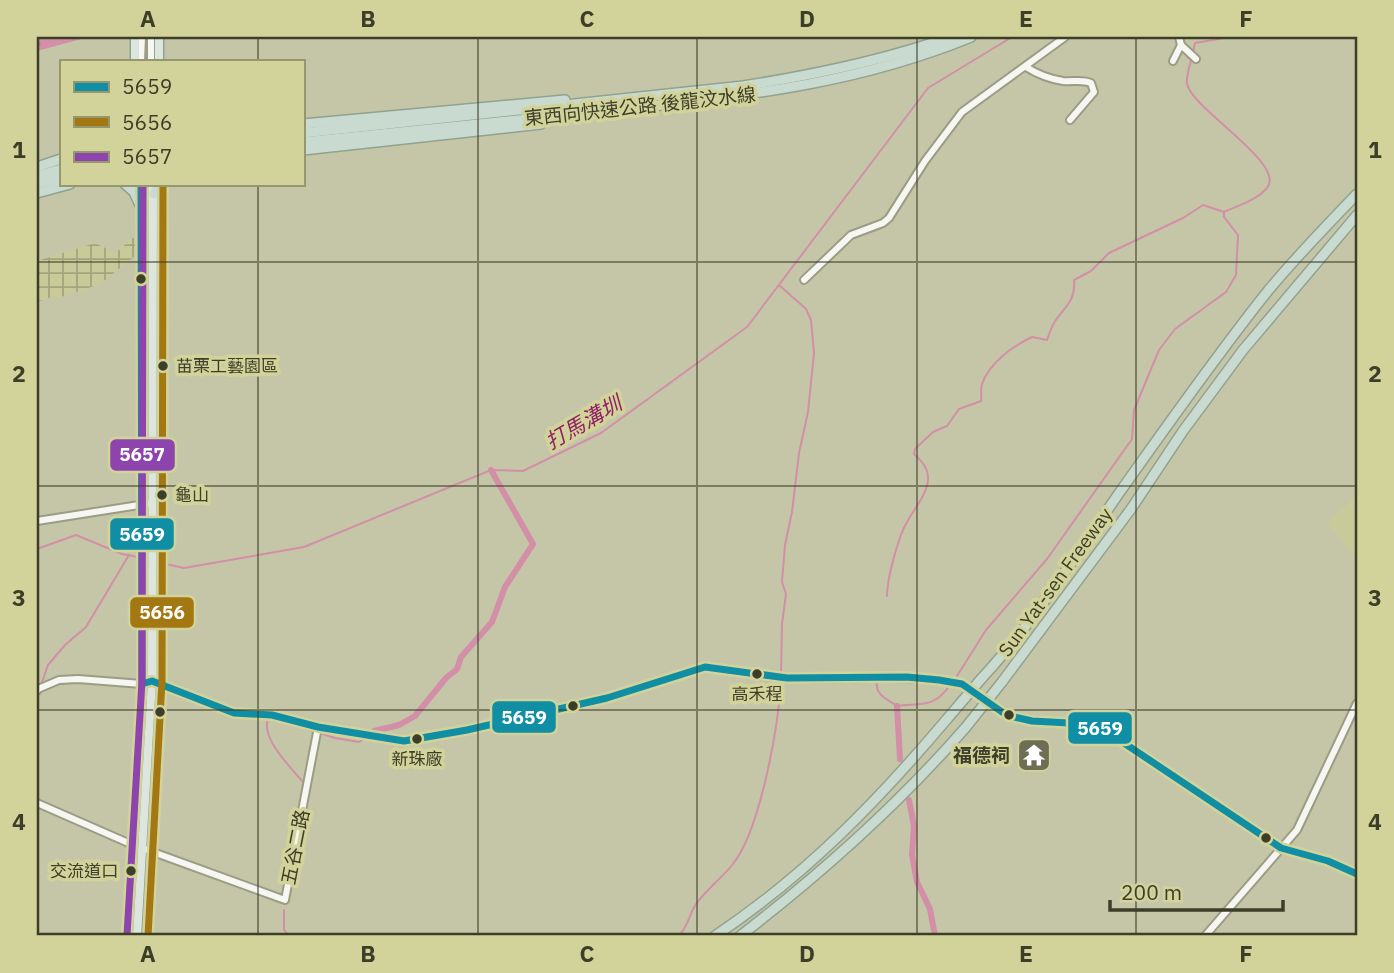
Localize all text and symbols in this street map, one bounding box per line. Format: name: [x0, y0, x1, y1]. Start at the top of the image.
text: A: [140, 3, 156, 33]
text: B: [360, 3, 376, 33]
text: C: [580, 3, 595, 33]
text: D: [799, 3, 815, 33]
text: E: [1019, 3, 1033, 33]
text: F: [1239, 3, 1253, 33]
legend: [60, 60, 304, 186]
text: 5659: [122, 72, 172, 100]
street label: 東西向快速公路 後龍汶水線: [523, 82, 757, 130]
text: 5656: [122, 108, 172, 136]
text: 1: [12, 134, 26, 164]
text: 1: [1368, 134, 1382, 164]
text: 5657: [122, 142, 172, 170]
unlabelled marker: [134, 272, 148, 286]
place label: 苗栗工藝園區: [176, 355, 278, 377]
text: 2: [12, 358, 26, 388]
text: 2: [1368, 358, 1382, 388]
marker: 苗栗工藝園區: [156, 359, 170, 373]
water label: 打馬溝圳: [540, 387, 629, 455]
line badge: 5657: [109, 438, 176, 472]
text: 5657: [119, 442, 165, 466]
place label: 龜山: [175, 484, 209, 506]
marker: 龜山: [155, 488, 169, 502]
street label: Sun Yat-sen Freeway: [993, 502, 1117, 661]
line badge: 5659: [109, 517, 175, 551]
text: 5659: [119, 522, 165, 546]
text: 3: [12, 582, 26, 612]
text: 3: [1368, 582, 1382, 612]
line badge: 5656: [129, 596, 195, 629]
text: 5656: [139, 600, 185, 624]
marker: 高禾程: [750, 667, 764, 681]
place label: 高禾程: [732, 683, 783, 705]
unlabelled marker: [566, 699, 580, 713]
line badge: 5659: [491, 700, 557, 734]
unlabelled marker: [153, 705, 167, 719]
text: 5659: [501, 705, 547, 729]
unlabelled marker: [1002, 708, 1016, 722]
line badge: 5659: [1067, 711, 1133, 745]
text: 5659: [1077, 716, 1123, 740]
marker: 新珠廠: [410, 732, 424, 746]
temple icon: 福德祠: [1015, 736, 1053, 774]
place label: 福德祠: [953, 743, 1010, 767]
place label: 新珠廠: [392, 748, 443, 770]
text: 4: [12, 806, 26, 836]
text: 4: [1368, 806, 1382, 836]
street label: 五谷二路: [276, 807, 314, 887]
unlabelled marker: [1259, 831, 1273, 845]
place label: 交流道口: [50, 860, 118, 882]
marker: 交流道口: [124, 864, 138, 878]
scale bar: [1110, 868, 1284, 912]
text: 200 m: [1121, 878, 1182, 906]
text: A: [140, 938, 156, 968]
text: B: [360, 938, 376, 968]
text: C: [580, 938, 595, 968]
text: D: [799, 938, 815, 968]
text: E: [1019, 938, 1033, 968]
text: F: [1239, 938, 1253, 968]

